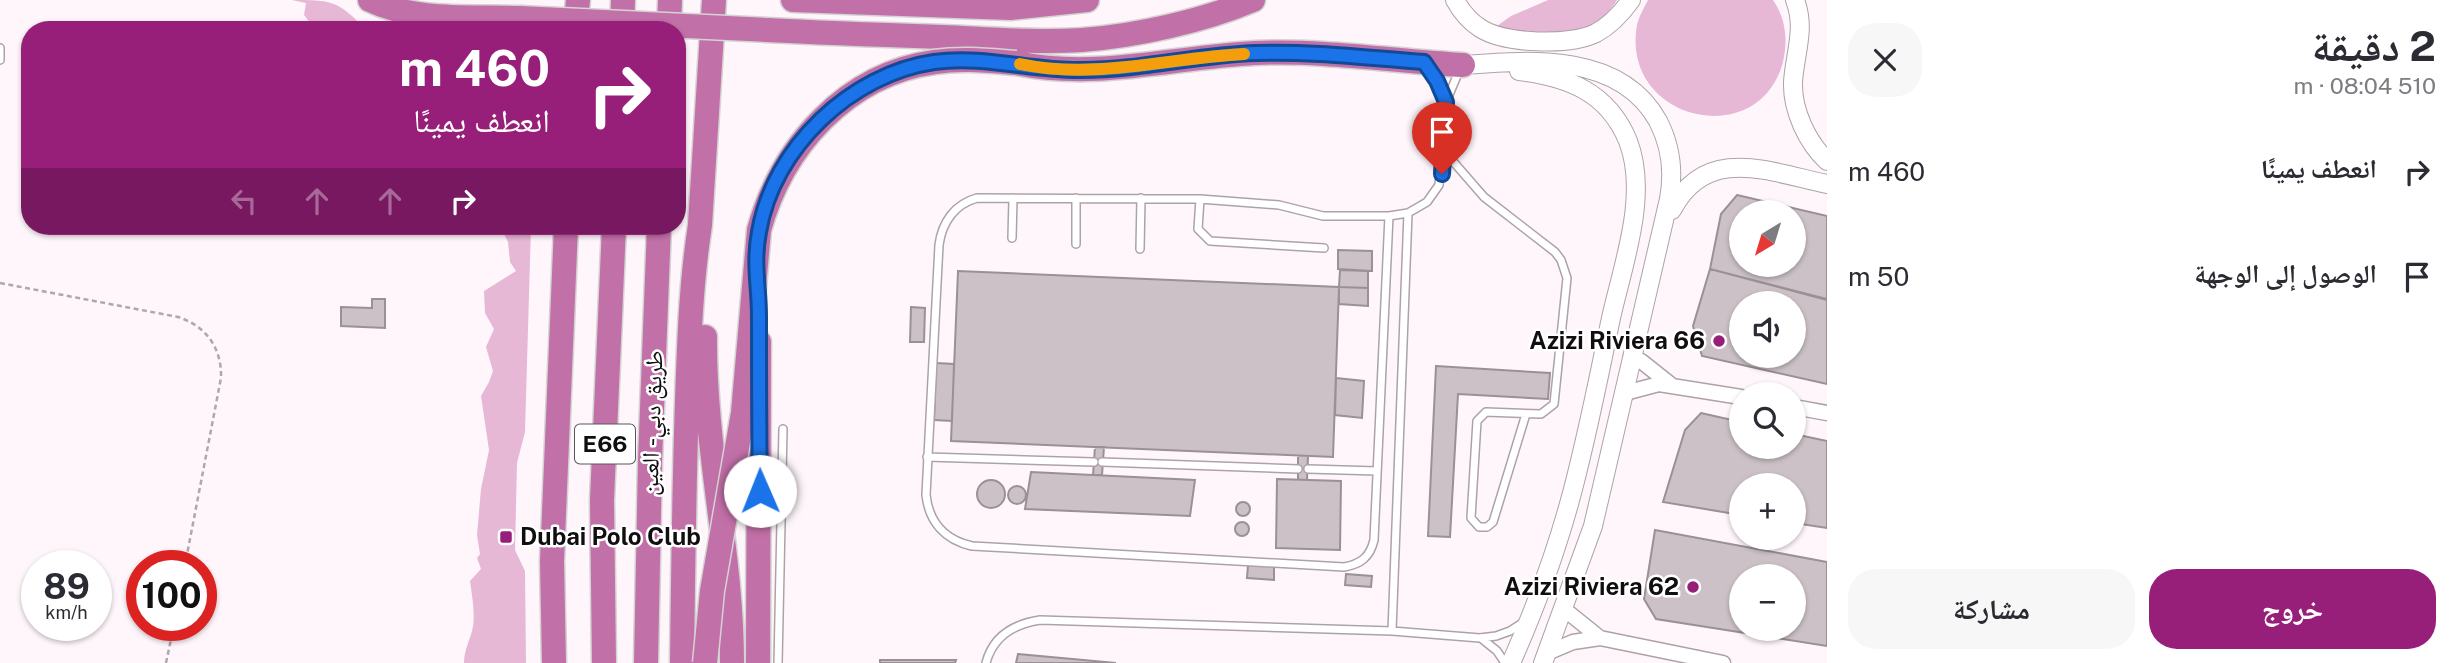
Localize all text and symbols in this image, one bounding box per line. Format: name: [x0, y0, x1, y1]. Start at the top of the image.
text: 2 دقيقة: [2312, 21, 2436, 70]
button: close: [1848, 23, 1922, 97]
text: 460 m: [399, 39, 550, 97]
icon: right: [574, 49, 665, 140]
text: 510 m · 08:04: [2294, 72, 2436, 99]
text: انعطف يمينًا: [413, 102, 550, 139]
pin: [1412, 102, 1472, 174]
icon: arrive: [1423, 113, 1461, 151]
text: انعطف يمينًا: [2261, 153, 2377, 184]
icon: right: [2398, 153, 2436, 191]
text: 460 m: [1848, 156, 1925, 187]
icon: left: [225, 182, 263, 220]
icon: ahead: [298, 182, 336, 220]
icon: ahead: [371, 182, 409, 220]
icon: right: [444, 182, 482, 220]
north arrow: [1729, 200, 1806, 276]
map controls: [1729, 200, 1806, 641]
text: الوصول إلى الوجهة: [2194, 258, 2377, 289]
icon: arrive: [2398, 258, 2436, 296]
text: 50 m: [1848, 261, 1909, 292]
button: sound: [1729, 291, 1806, 368]
place label: Azizi Riviera 66: [1529, 326, 1705, 354]
marker: Azizi Riviera 66: [1711, 333, 1727, 349]
street label: طريق دبي - العين: [634, 350, 674, 496]
button: search: [1729, 382, 1806, 459]
road number: E66: [575, 424, 635, 464]
position arrow: [723, 454, 797, 528]
button: +: [1729, 473, 1806, 550]
place label: Dubai Polo Club: [520, 522, 701, 550]
marker: Dubai Polo Club: [498, 529, 514, 545]
speed limit sign: 100: [126, 550, 217, 641]
button: −: [1729, 564, 1806, 641]
text: 89: [43, 566, 90, 607]
button: مشاركة: [1848, 569, 2135, 649]
button: خروج: [2149, 569, 2436, 649]
place label: Azizi Riviera 62: [1504, 572, 1679, 600]
marker: Azizi Riviera 62: [1685, 579, 1701, 595]
text: km/h: [45, 602, 88, 623]

